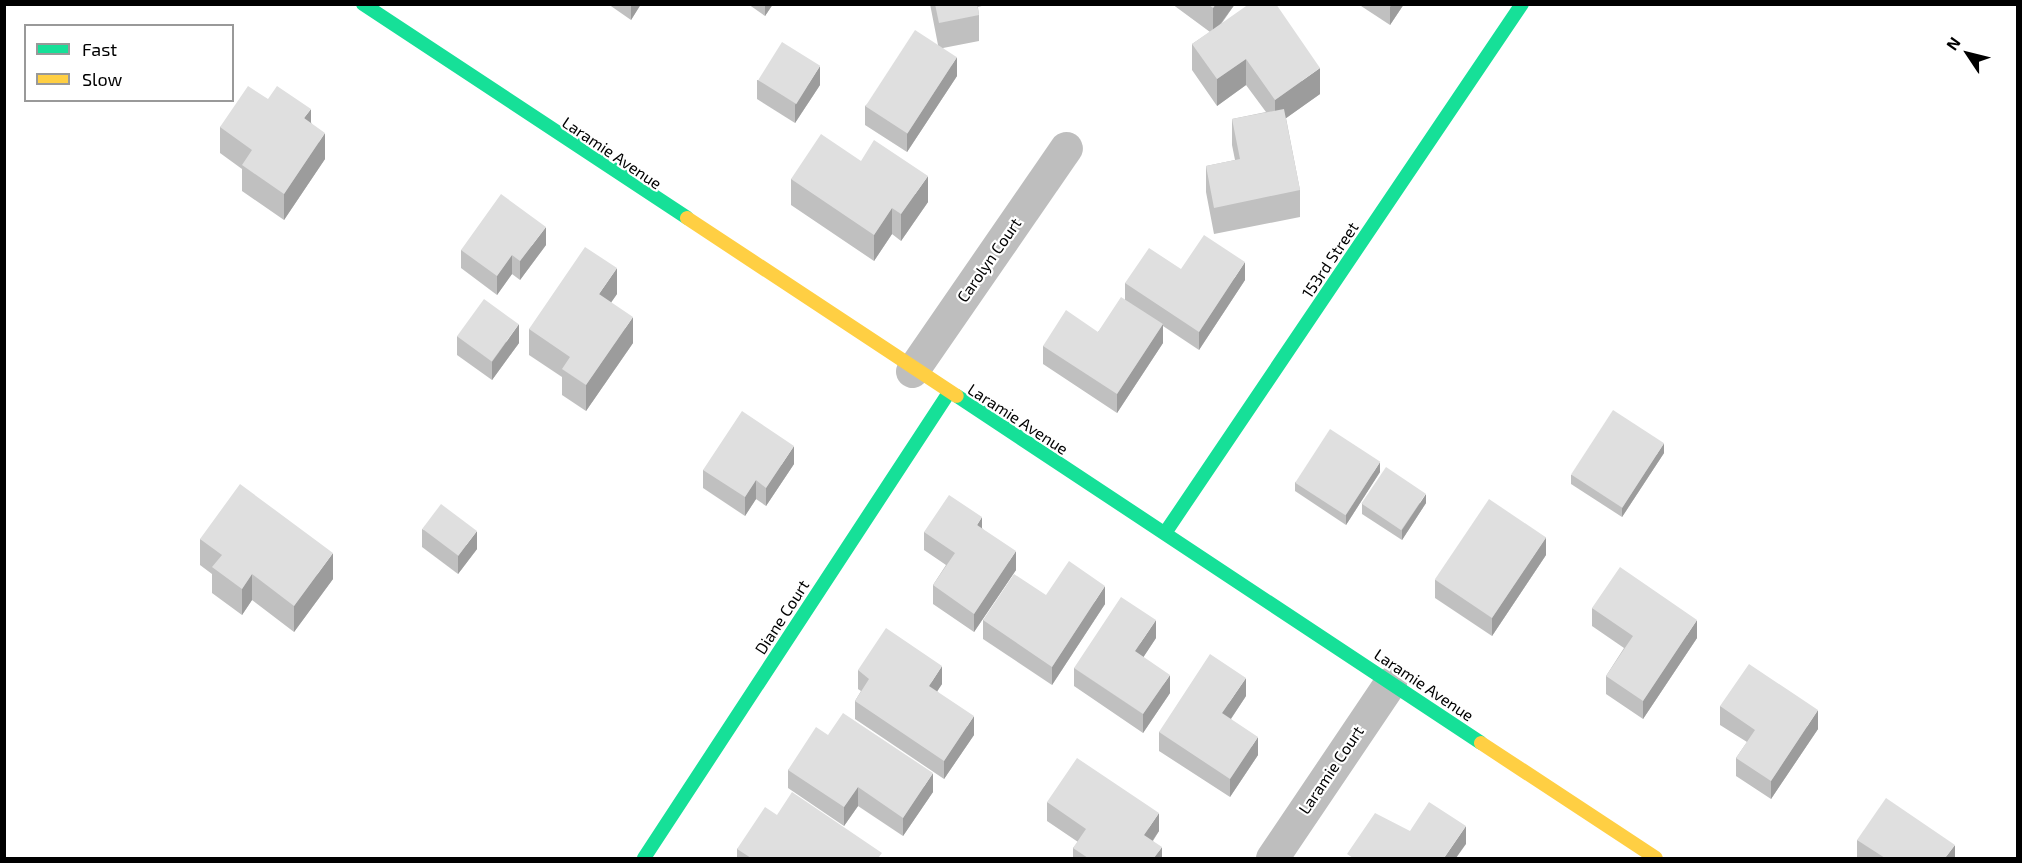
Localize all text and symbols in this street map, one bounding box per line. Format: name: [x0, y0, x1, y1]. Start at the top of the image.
legend: [24, 24, 234, 102]
north arrow: [1938, 24, 1998, 84]
text: N: [1942, 33, 1964, 54]
text: Fast: [82, 38, 117, 60]
text: Slow: [82, 68, 122, 90]
street label: Laramie Avenue: [559, 113, 665, 193]
street label: Carolyn Court: [953, 214, 1025, 306]
street label: 153rd Street: [1298, 218, 1362, 302]
street label: Laramie Avenue: [964, 379, 1072, 459]
street label: Diane Court: [751, 576, 813, 658]
street label: Laramie Avenue: [1371, 645, 1477, 725]
street label: Laramie Court: [1294, 722, 1368, 818]

